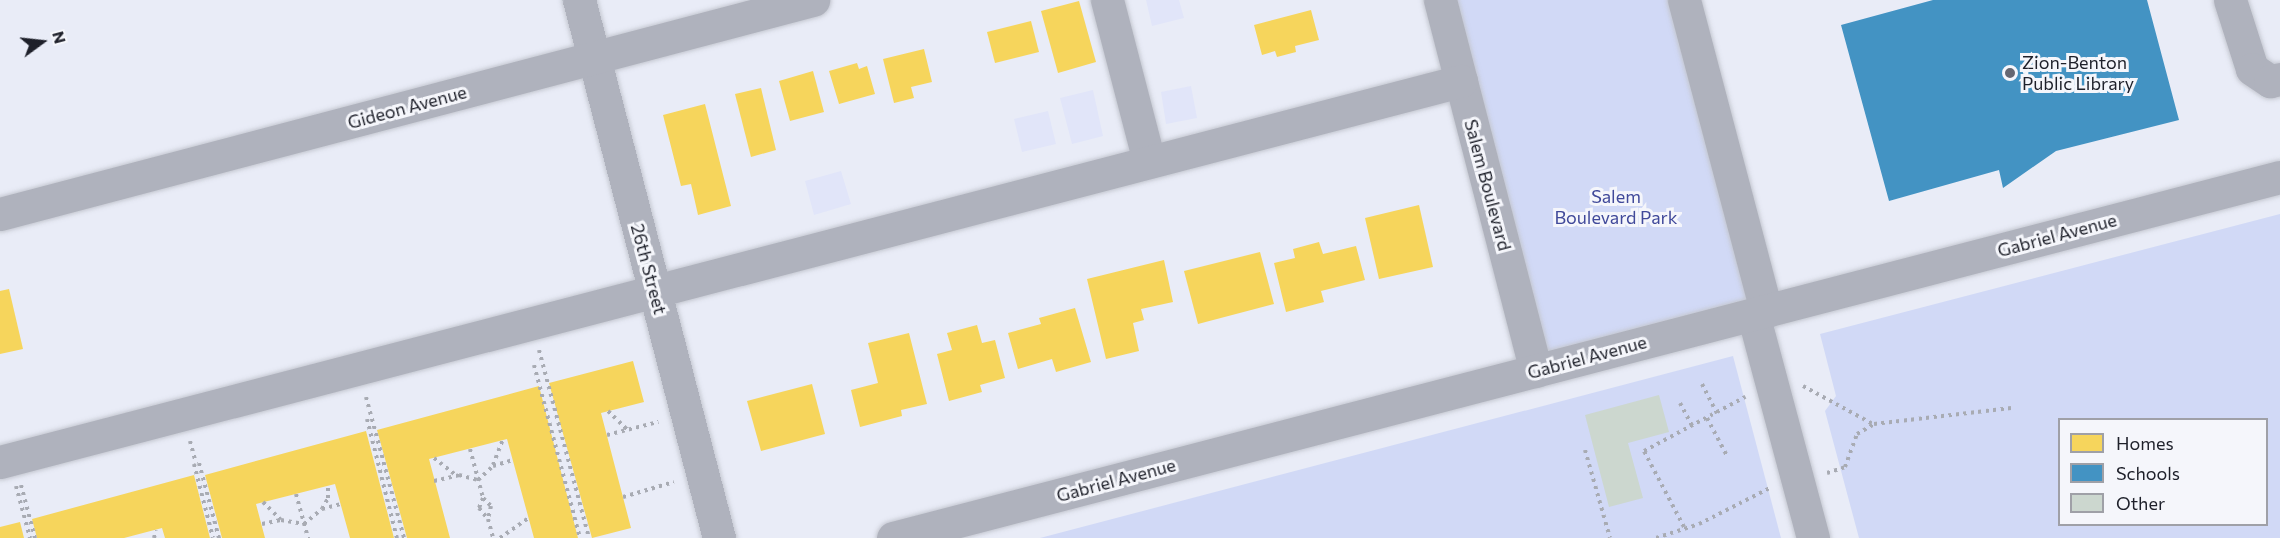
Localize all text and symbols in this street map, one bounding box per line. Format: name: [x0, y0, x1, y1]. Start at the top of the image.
north arrow: [12, 12, 72, 72]
text: N: [49, 29, 71, 45]
place label: Zion-Benton Public Library: [2022, 52, 2134, 94]
marker: Zion-Benton Public Library: [2003, 66, 2017, 80]
street label: Gideon Avenue: [345, 81, 469, 133]
street label: Salem Boulevard: [1460, 117, 1516, 253]
park label: Salem Boulevard Park: [1554, 186, 1678, 228]
street label: Gabriel Avenue: [1995, 209, 2119, 261]
street label: 26th Street: [627, 221, 671, 317]
street label: Gabriel Avenue: [1525, 331, 1649, 383]
legend: [2058, 418, 2268, 526]
text: Homes: [2116, 432, 2174, 454]
street label: Gabriel Avenue: [1054, 454, 1178, 506]
text: Schools: [2116, 462, 2180, 484]
text: Other: [2116, 492, 2165, 514]

